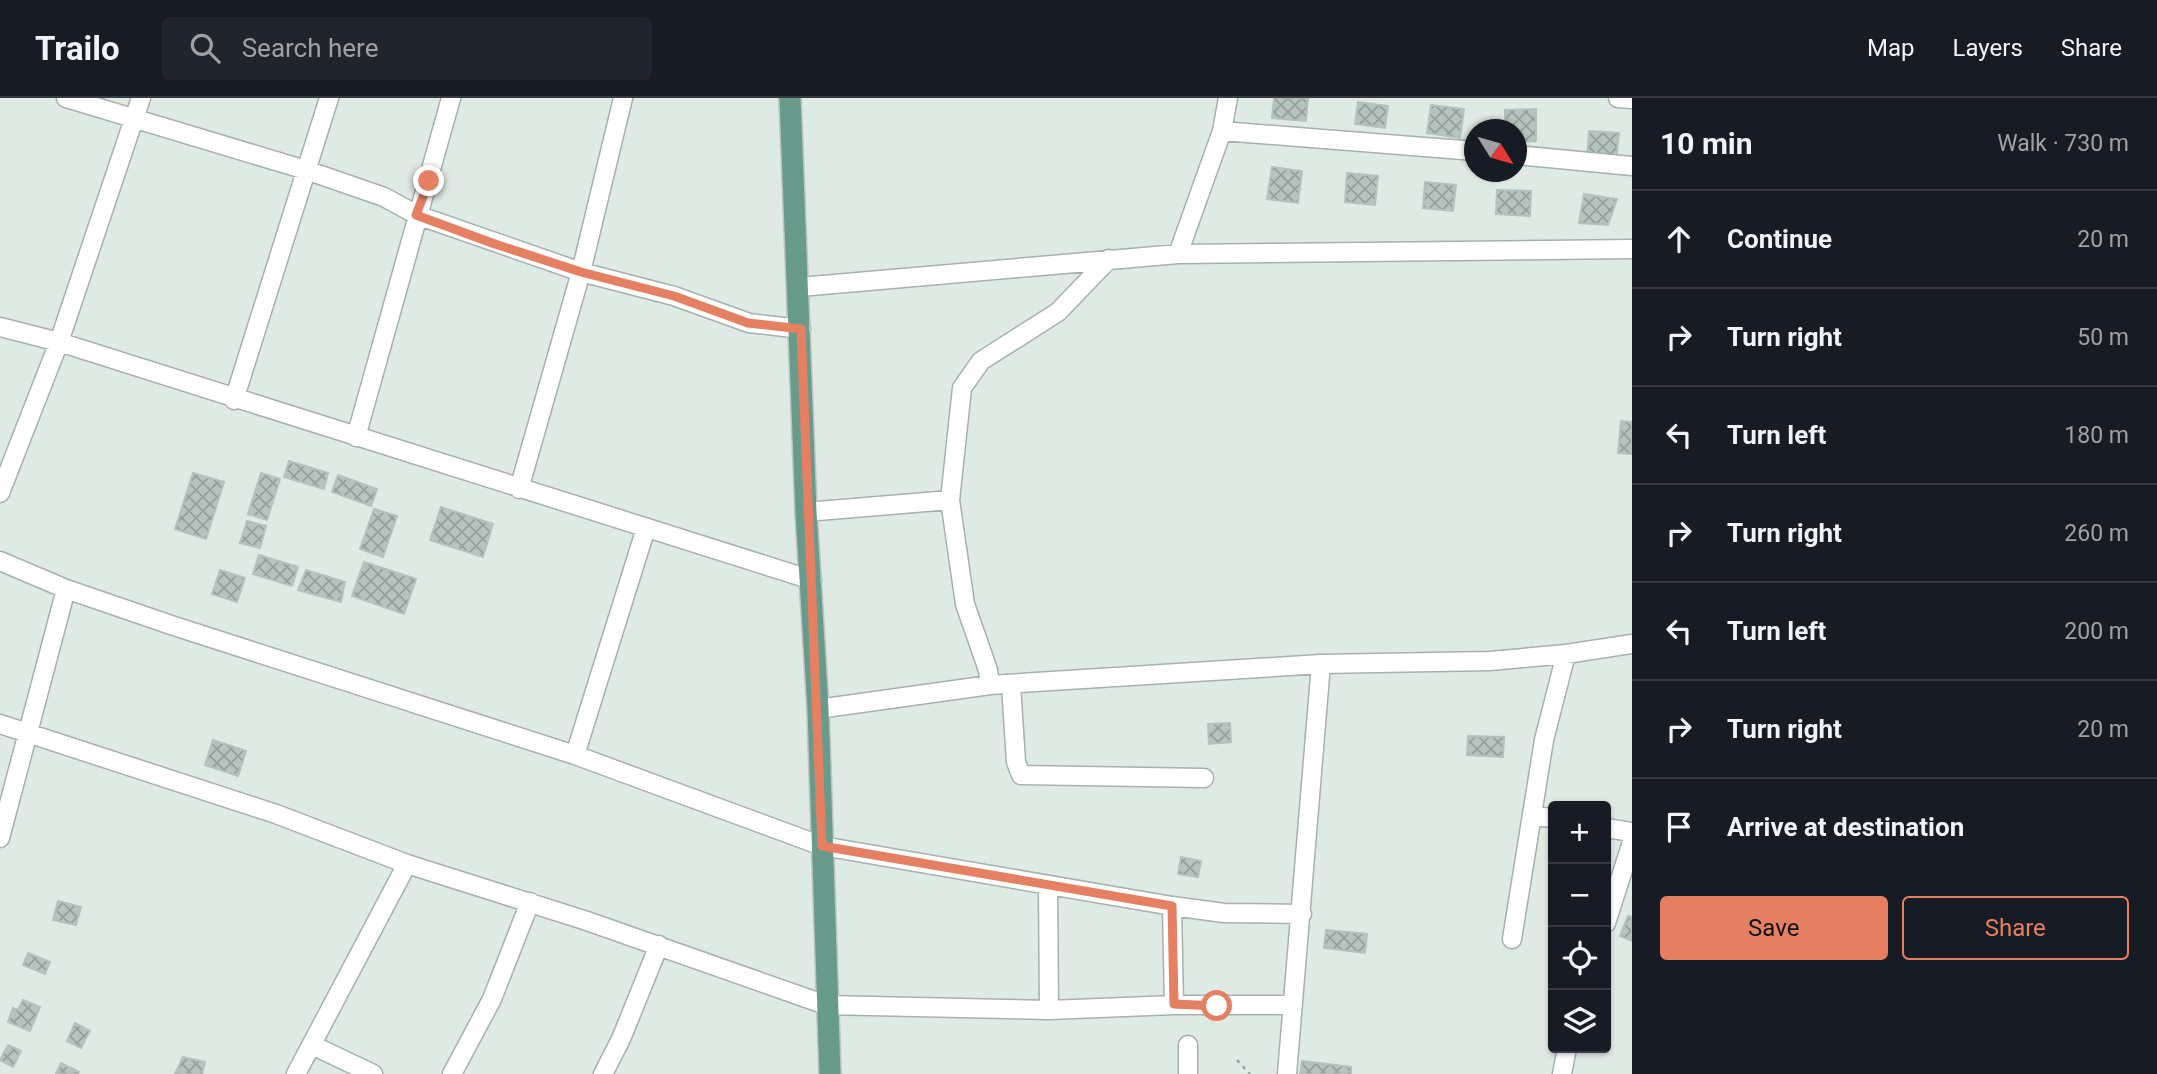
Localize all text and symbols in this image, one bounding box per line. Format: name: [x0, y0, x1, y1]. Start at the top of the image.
search box: [162, 17, 652, 80]
text: Trailo: [35, 29, 120, 68]
icon: search: [186, 29, 224, 67]
text: Search here: [242, 33, 378, 63]
text: Map: [1867, 34, 1915, 62]
text: Layers: [1953, 34, 2023, 62]
text: Share: [2061, 34, 2122, 62]
north arrow: [1464, 119, 1527, 182]
text: 10 min: [1660, 126, 1753, 161]
text: Walk · 730 m: [1997, 130, 2129, 157]
route end: [413, 165, 444, 196]
icon: ahead: [1660, 220, 1698, 258]
text: Continue: [1727, 224, 1832, 254]
text: 20 m: [2077, 226, 2129, 253]
icon: right: [1660, 318, 1698, 356]
text: Turn right: [1727, 322, 1842, 352]
text: 50 m: [2077, 324, 2129, 351]
icon: left: [1660, 416, 1698, 454]
text: Turn left: [1727, 420, 1826, 450]
text: 180 m: [2064, 422, 2129, 449]
icon: right: [1660, 514, 1698, 552]
text: Turn right: [1727, 518, 1842, 548]
text: 260 m: [2064, 520, 2129, 547]
icon: left: [1660, 612, 1698, 650]
text: Turn left: [1727, 616, 1826, 646]
text: 200 m: [2064, 618, 2129, 645]
icon: right: [1660, 710, 1698, 748]
text: Turn right: [1727, 714, 1842, 744]
text: 20 m: [2077, 716, 2129, 743]
map controls: [1548, 801, 1611, 1053]
button: +: [1548, 801, 1611, 864]
icon: arrive: [1660, 808, 1698, 846]
text: Arrive at destination: [1727, 812, 1964, 842]
button: −: [1548, 864, 1611, 927]
button: Save: [1660, 896, 1888, 960]
button: Share: [1902, 896, 2129, 960]
button: locate: [1548, 927, 1611, 990]
route start: [1201, 990, 1232, 1021]
button: layers: [1548, 990, 1611, 1053]

